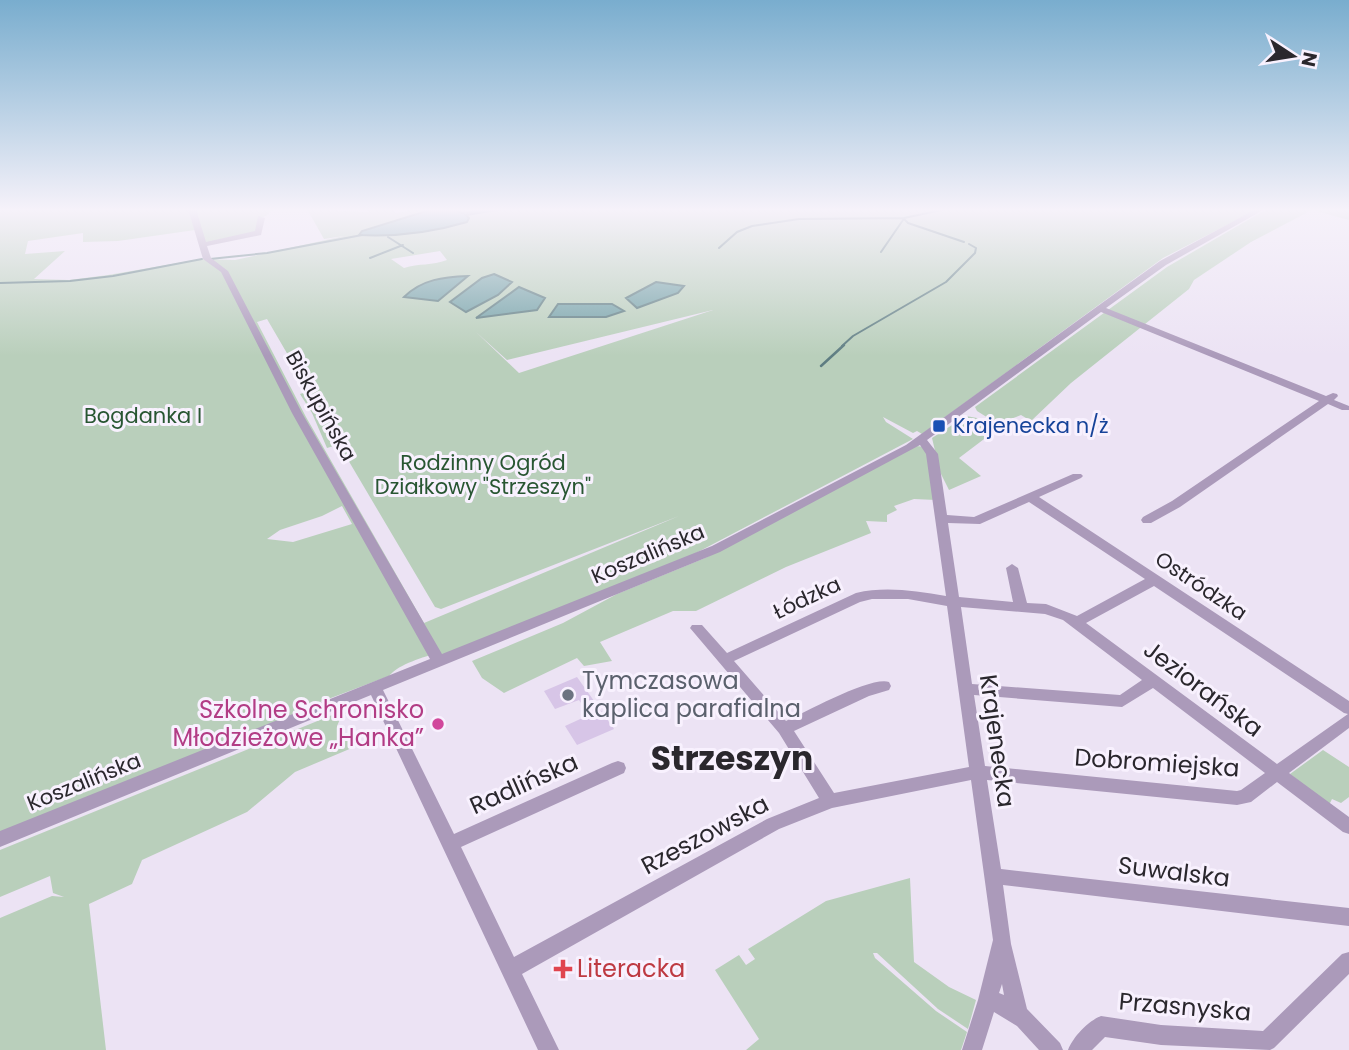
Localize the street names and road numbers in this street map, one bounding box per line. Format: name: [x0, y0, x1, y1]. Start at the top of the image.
street label: Biskupińska: [279, 345, 364, 466]
street label: Koszalińska: [587, 517, 709, 590]
street label: Ostródzka: [1150, 544, 1253, 627]
street label: Łódzka: [768, 569, 845, 626]
street label: Jeziorańska: [1137, 633, 1270, 744]
street label: Krajenecka: [972, 672, 1023, 809]
street label: Dobromiejska: [1073, 740, 1241, 785]
street label: Radlińska: [464, 745, 583, 822]
street label: Koszalińska: [23, 746, 145, 818]
street label: Rzeszowska: [635, 787, 774, 882]
street label: Suwalska: [1116, 848, 1232, 895]
street label: Przasnyska: [1118, 984, 1252, 1029]

